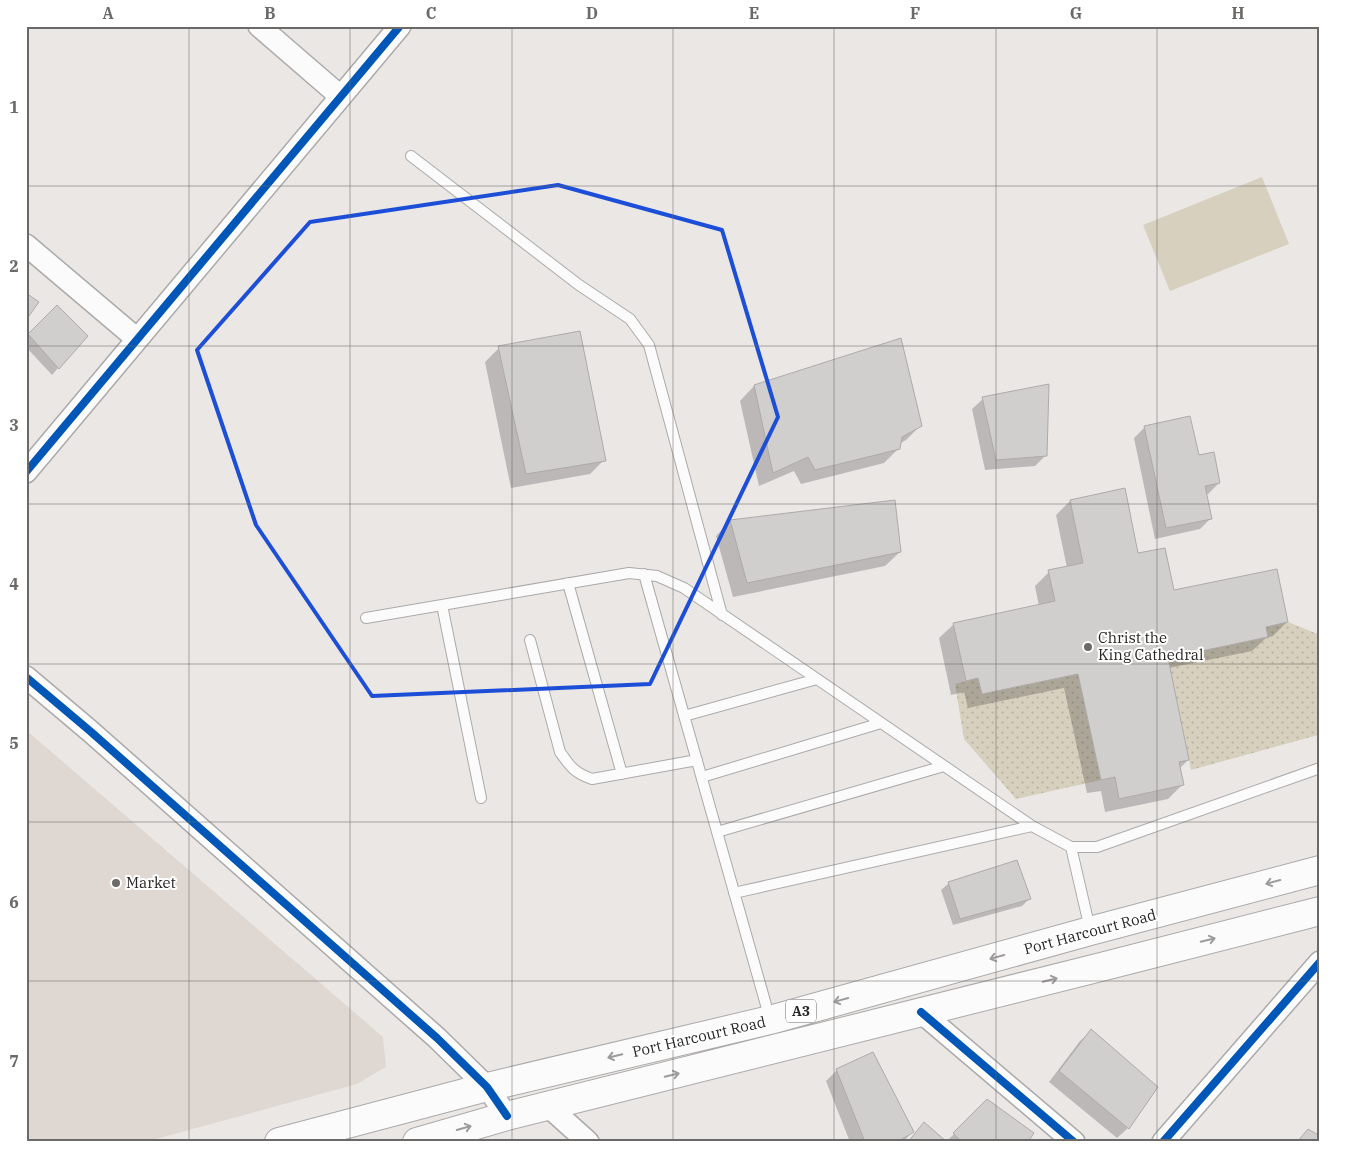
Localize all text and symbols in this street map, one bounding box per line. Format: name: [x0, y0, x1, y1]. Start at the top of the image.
text: A: [102, 3, 114, 23]
text: B: [264, 3, 276, 23]
text: C: [426, 3, 436, 23]
text: D: [586, 3, 598, 23]
text: E: [749, 3, 759, 23]
text: F: [910, 3, 920, 23]
text: G: [1070, 3, 1082, 23]
text: H: [1232, 3, 1245, 23]
text: 1: [9, 97, 19, 117]
text: 2: [9, 256, 19, 276]
text: 3: [9, 415, 19, 435]
text: 4: [9, 574, 19, 594]
place label: Christ the King Cathedral: [1098, 628, 1203, 664]
marker: Christ the King Cathedral: [1082, 641, 1094, 653]
text: 5: [9, 733, 19, 753]
place label: Market: [126, 873, 176, 892]
marker: Market: [110, 877, 122, 889]
one-way arrow: [1265, 878, 1281, 888]
text: 6: [9, 892, 19, 912]
street label: Port Harcourt Road: [1022, 905, 1158, 958]
one-way arrow: [1199, 935, 1215, 944]
one-way arrow: [990, 952, 1006, 962]
one-way arrow: [1042, 975, 1058, 984]
one-way arrow: [833, 996, 849, 1005]
road number: A3: [786, 999, 816, 1022]
street label: Port Harcourt Road: [630, 1012, 767, 1061]
text: 7: [9, 1051, 19, 1071]
one-way arrow: [608, 1052, 624, 1061]
one-way arrow: [663, 1070, 679, 1079]
one-way arrow: [455, 1123, 471, 1133]

